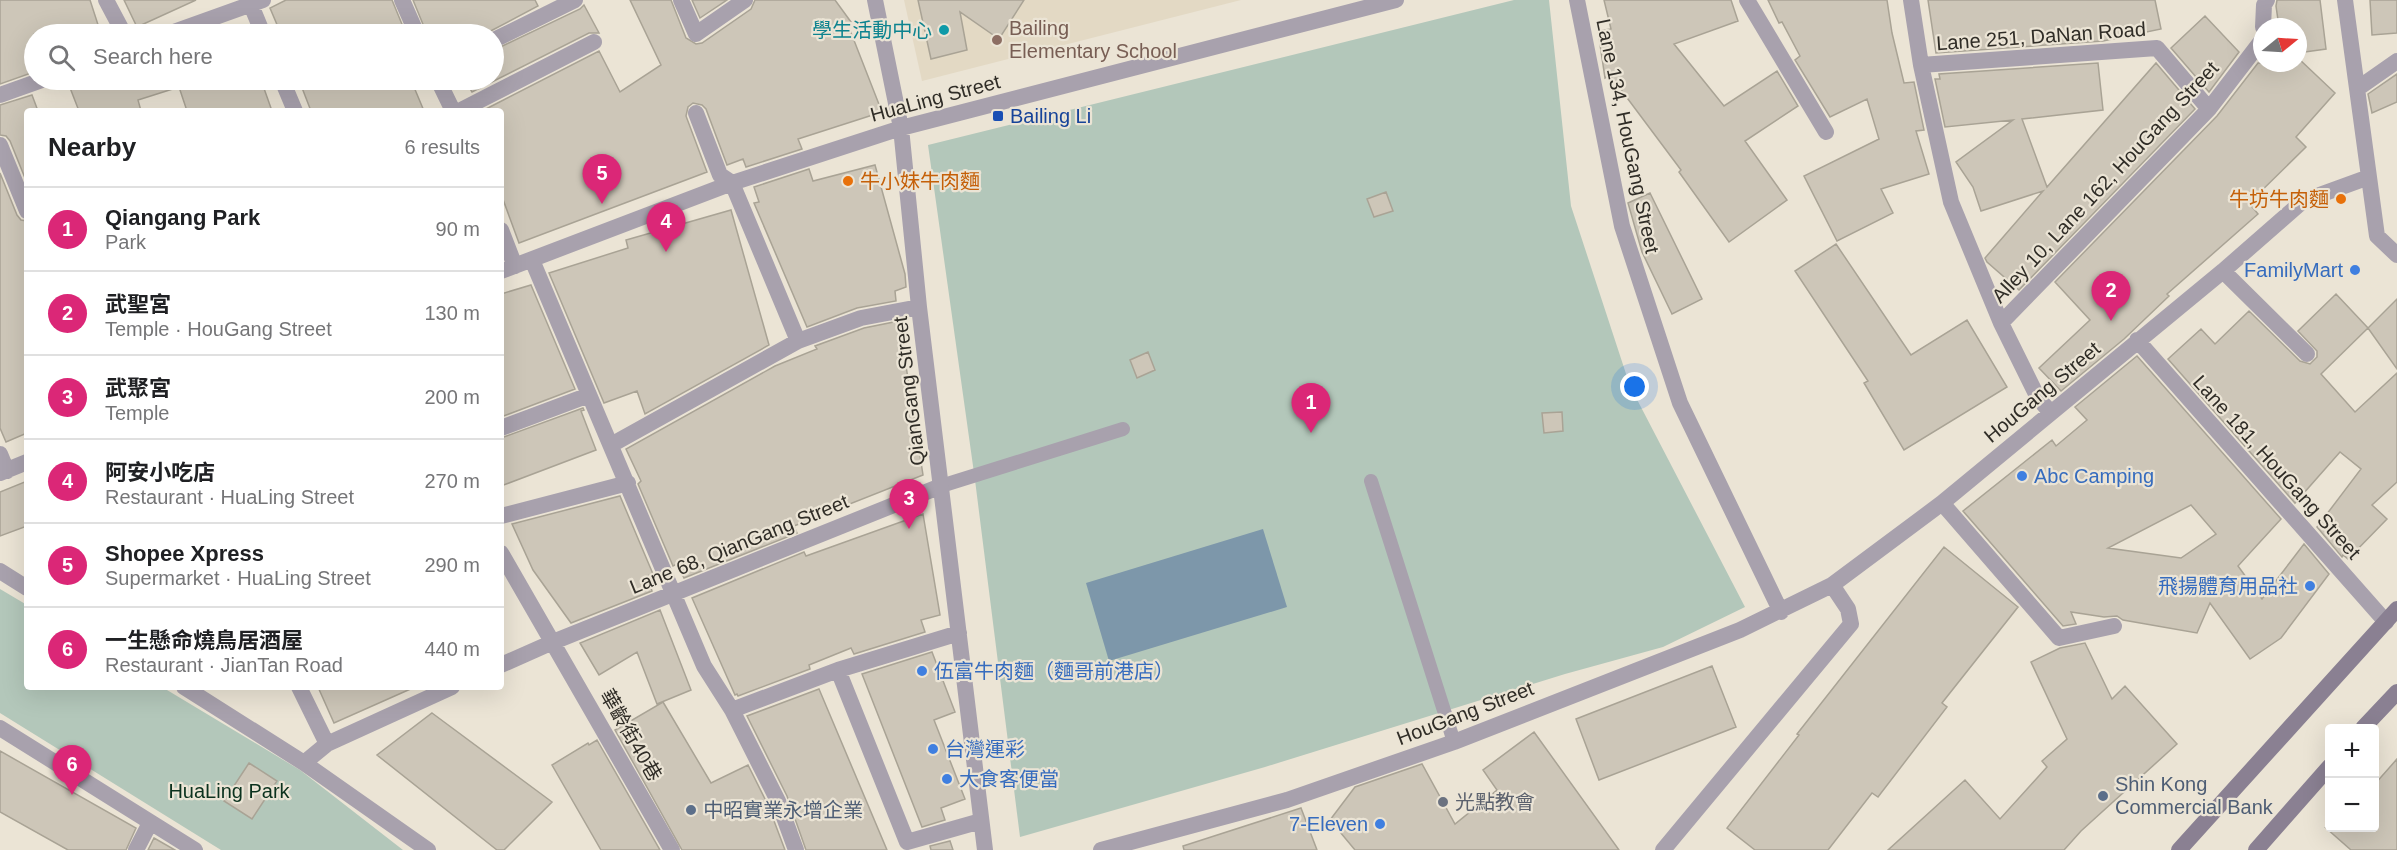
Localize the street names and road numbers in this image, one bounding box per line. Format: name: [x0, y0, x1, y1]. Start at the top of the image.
street label: Lane 134, HouGang Street: [1592, 17, 1664, 256]
street label: Lane 251, DaNan Road: [1935, 18, 2147, 54]
street label: Alley 10, Lane 162, HouGang Street: [1987, 56, 2223, 308]
street label: HuaLing Street: [868, 70, 1003, 126]
street label: QianGang Street: [889, 315, 929, 467]
street label: HouGang Street: [1980, 337, 2105, 447]
street label: Lane 181, HouGang Street: [2189, 371, 2365, 564]
street label: Lane 68, QianGang Street: [627, 490, 852, 598]
street label: HouGang Street: [1394, 677, 1537, 749]
street label: 華齡街40巷: [596, 685, 666, 785]

